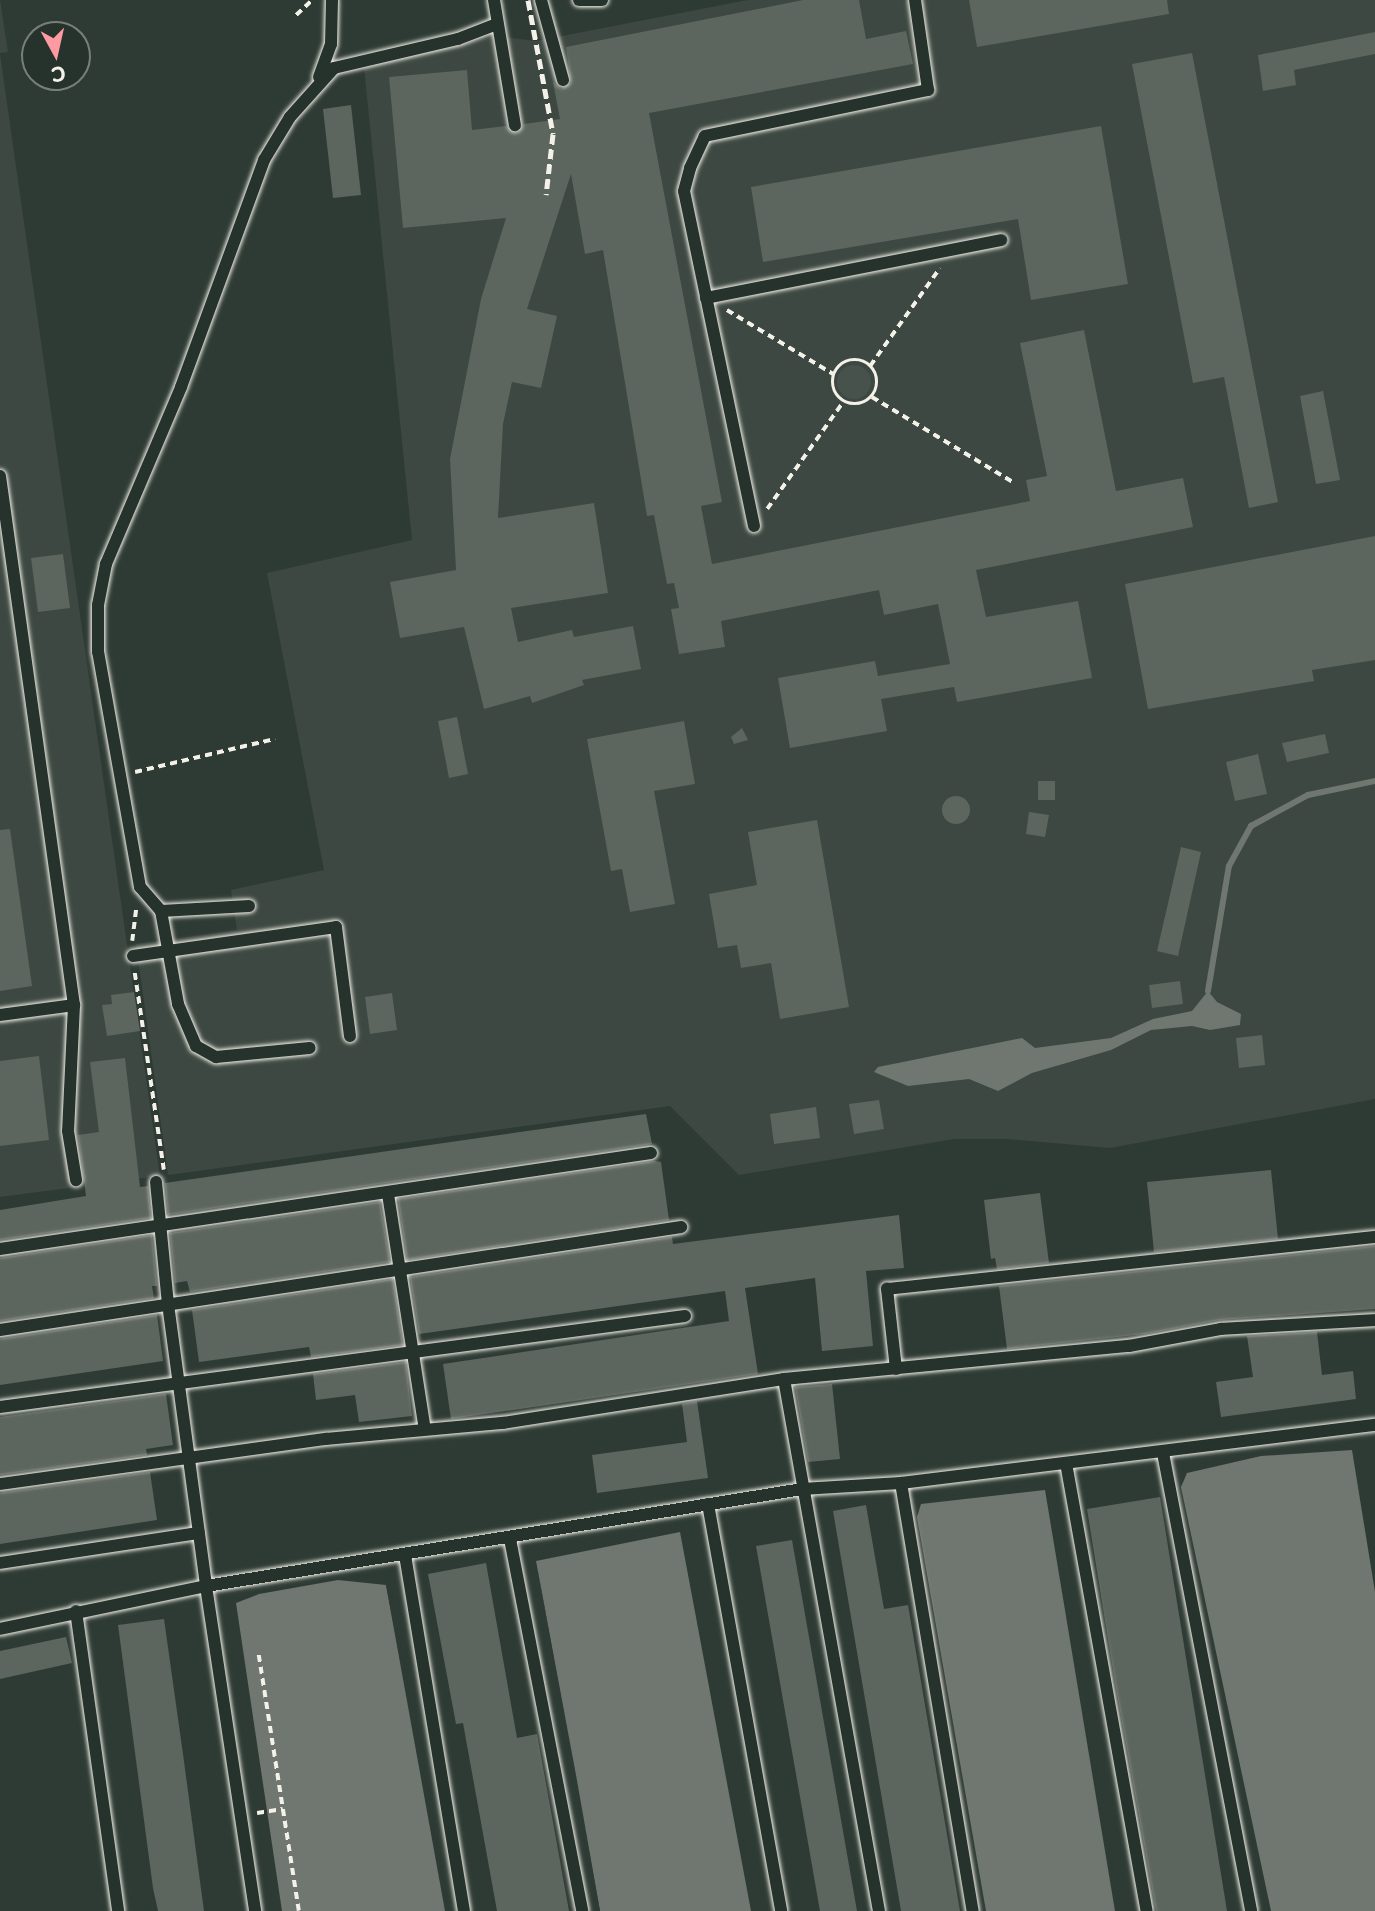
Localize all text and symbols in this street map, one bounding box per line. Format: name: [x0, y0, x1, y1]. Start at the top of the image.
north arrow: [21, 21, 91, 91]
text: С: [50, 60, 68, 90]

